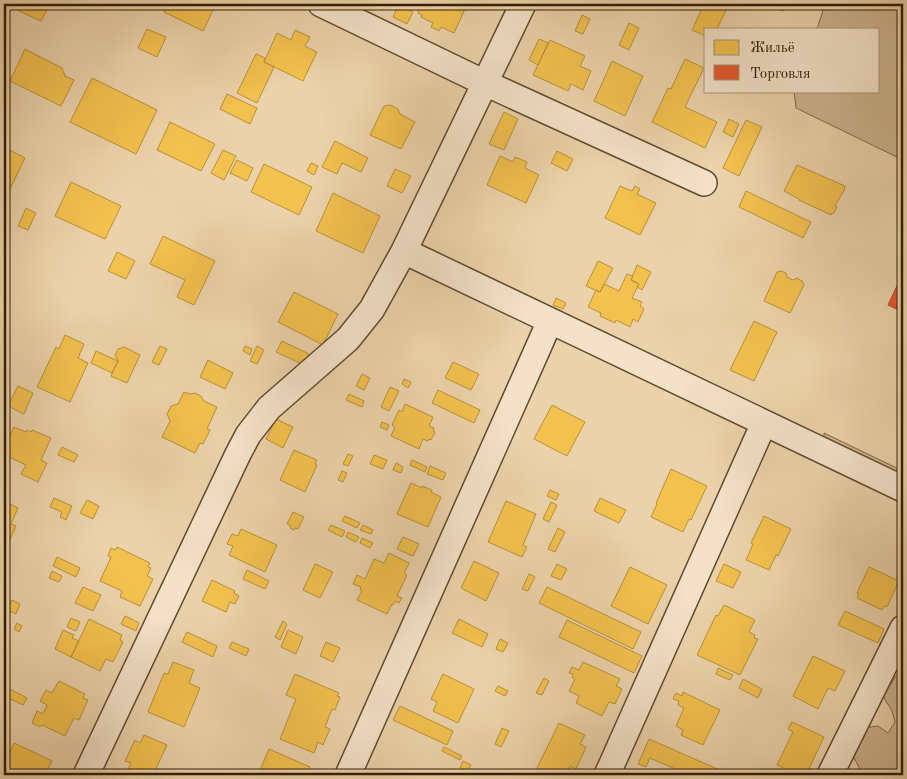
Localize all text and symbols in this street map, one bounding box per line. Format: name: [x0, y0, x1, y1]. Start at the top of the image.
legend: [704, 28, 880, 92]
text: Жильё: [750, 41, 795, 56]
text: Торговля: [750, 67, 811, 82]

